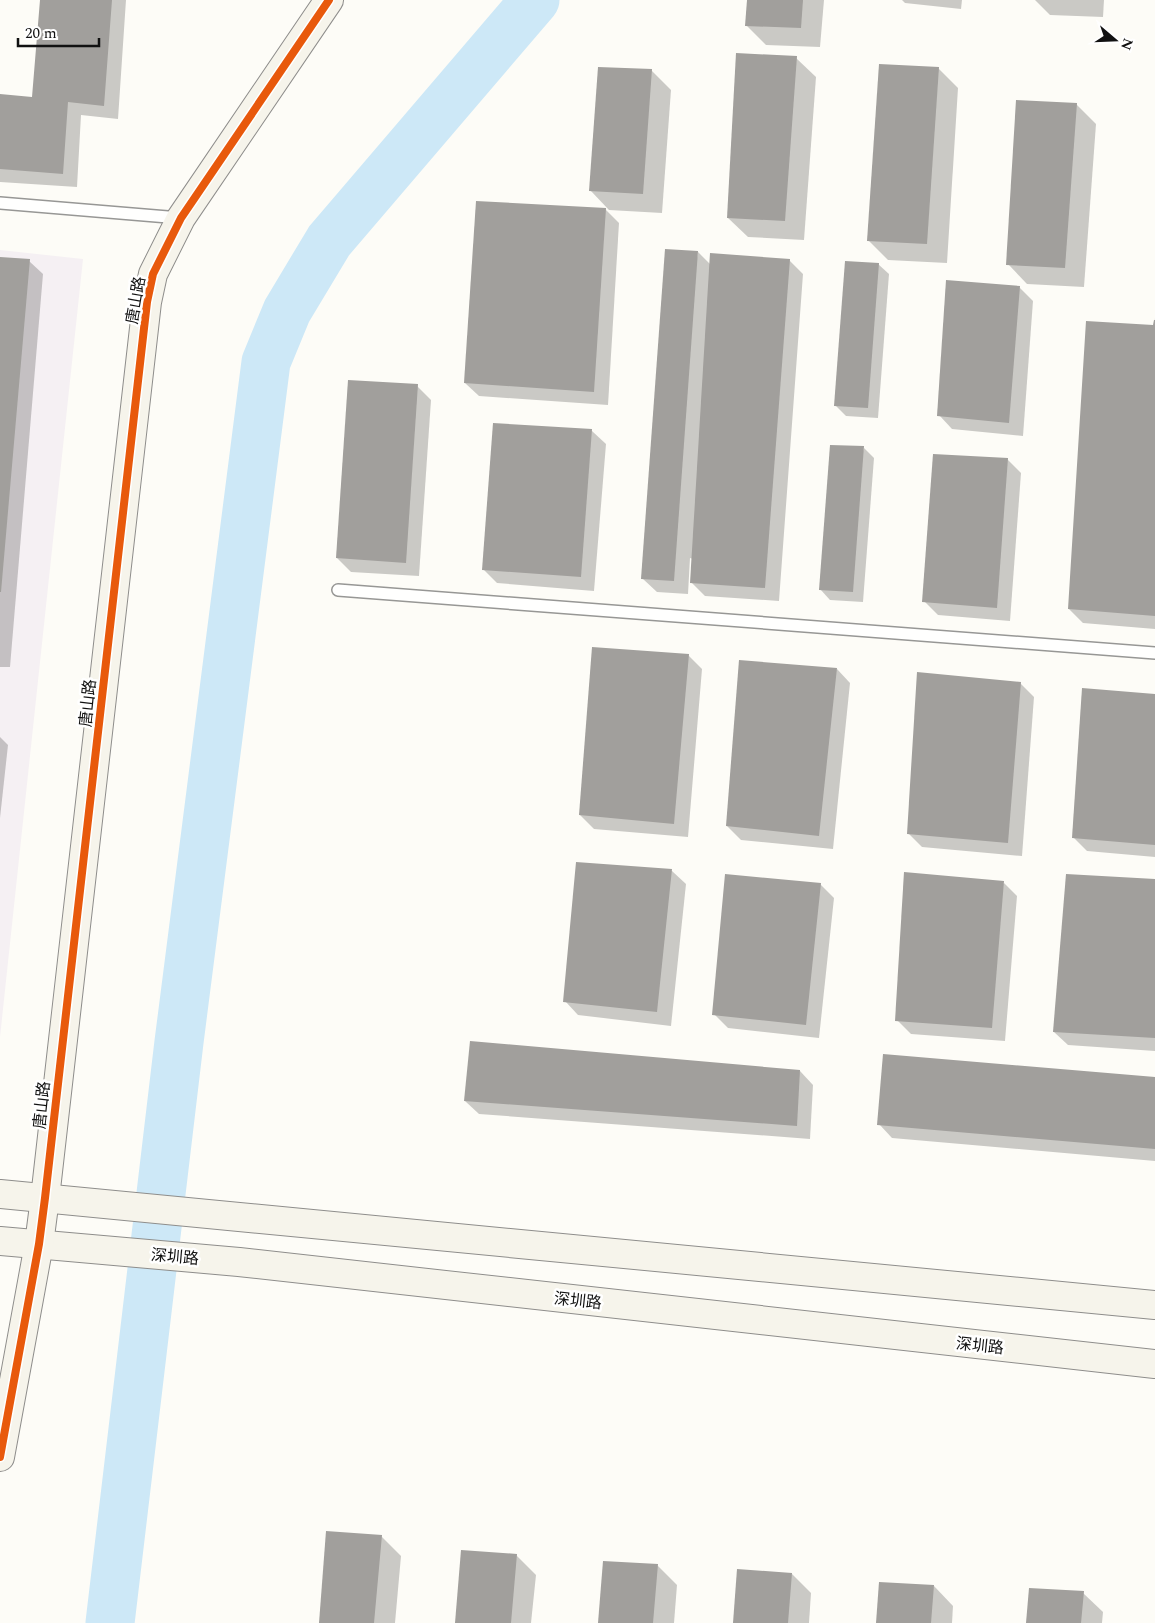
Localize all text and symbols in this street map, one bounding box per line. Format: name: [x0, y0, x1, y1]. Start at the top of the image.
scale bar: [18, 15, 99, 47]
north arrow: [1090, 15, 1140, 65]
text: 20 m: [25, 22, 57, 45]
text: N: [1115, 35, 1139, 53]
street label: 唐山路: [120, 274, 152, 326]
street label: 唐山路: [74, 678, 102, 728]
street label: 唐山路: [28, 1080, 56, 1130]
street label: 深圳路: [150, 1243, 200, 1271]
street label: 深圳路: [553, 1287, 603, 1315]
street label: 深圳路: [955, 1332, 1005, 1360]

